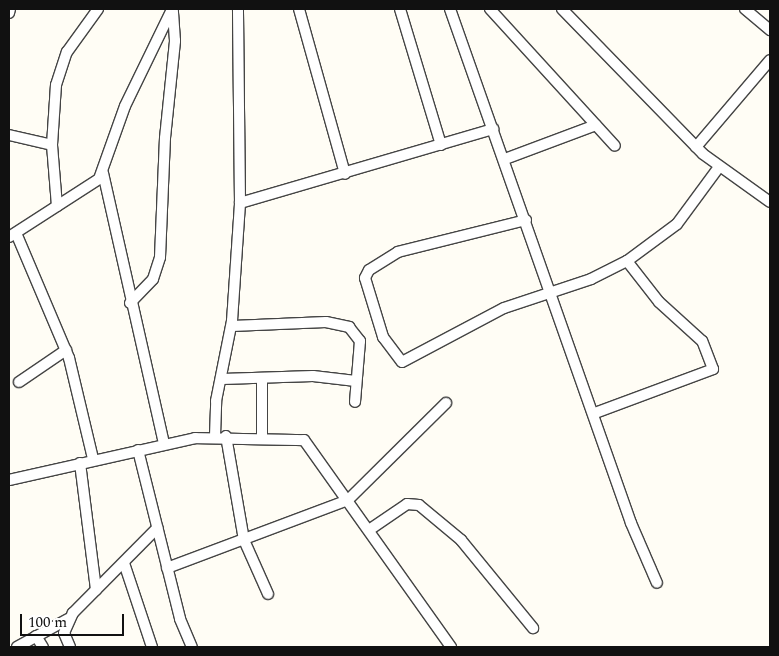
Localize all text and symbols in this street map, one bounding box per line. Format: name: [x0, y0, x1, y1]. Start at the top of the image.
scale bar: [22, 604, 126, 636]
text: 100 m: [28, 611, 67, 634]

